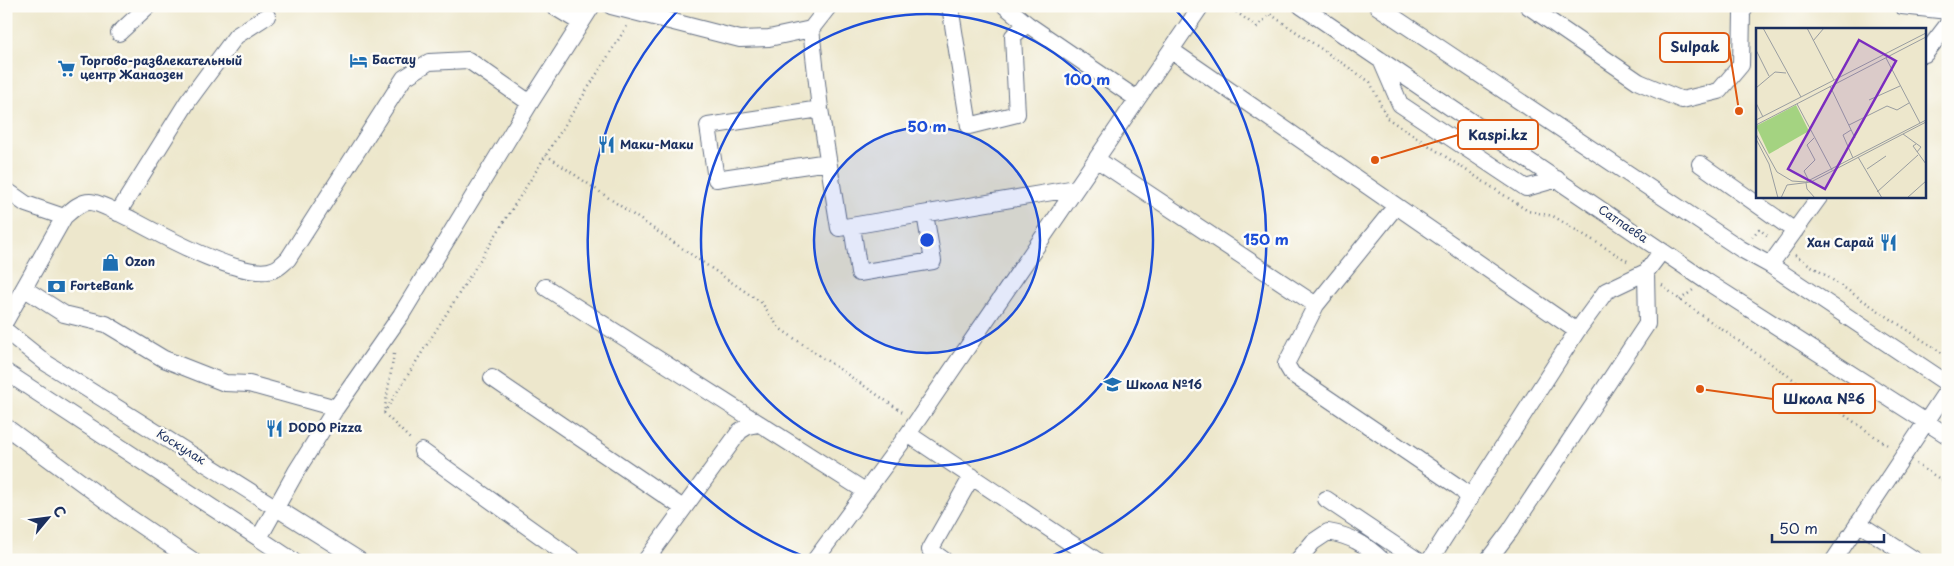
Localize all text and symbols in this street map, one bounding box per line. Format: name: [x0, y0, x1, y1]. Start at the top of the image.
inset map: [1756, 28, 1926, 198]
callout: Sulpak: [1660, 33, 1729, 62]
text: Sulpak: [1670, 36, 1720, 57]
hotel icon: Бастау: [348, 50, 368, 70]
place label: Бастау: [372, 50, 416, 68]
place label: Торгово-развлекательный центр Жанаозен: [80, 51, 242, 83]
supermarket icon: Торгово-развлекательный центр Жанаозен: [56, 58, 76, 78]
text: 100 m: [1064, 67, 1110, 90]
text: 50 m: [908, 114, 946, 137]
callout: Kaspi.kz: [1458, 120, 1538, 149]
text: Kaspi.kz: [1468, 124, 1528, 145]
restaurant icon: Маки-Маки: [596, 135, 616, 155]
place label: Маки-Маки: [620, 135, 694, 153]
street label: Сатпаева: [1595, 200, 1653, 247]
text: 150 m: [1243, 227, 1289, 250]
centre of rings: [918, 231, 936, 249]
place label: Хан Сарай: [1807, 233, 1874, 251]
restaurant icon: Хан Сарай: [1878, 233, 1898, 253]
shop icon: Ozon: [101, 252, 121, 272]
place label: Ozon: [125, 252, 155, 270]
bank icon: ForteBank: [46, 276, 66, 296]
place label: ForteBank: [70, 276, 134, 294]
school or university icon: Школа №16: [1102, 375, 1122, 395]
place label: Школа №16: [1126, 375, 1203, 393]
callout: Школа №6: [1773, 384, 1875, 413]
text: Школа №6: [1783, 388, 1865, 409]
restaurant icon: DODO Pizza: [264, 418, 284, 438]
place label: DODO Pizza: [288, 418, 362, 436]
street label: Коскулак: [153, 424, 211, 469]
north arrow: [22, 494, 72, 544]
text: С: [48, 502, 72, 521]
scale bar: [1772, 511, 1884, 543]
text: 50 m: [1779, 516, 1818, 539]

